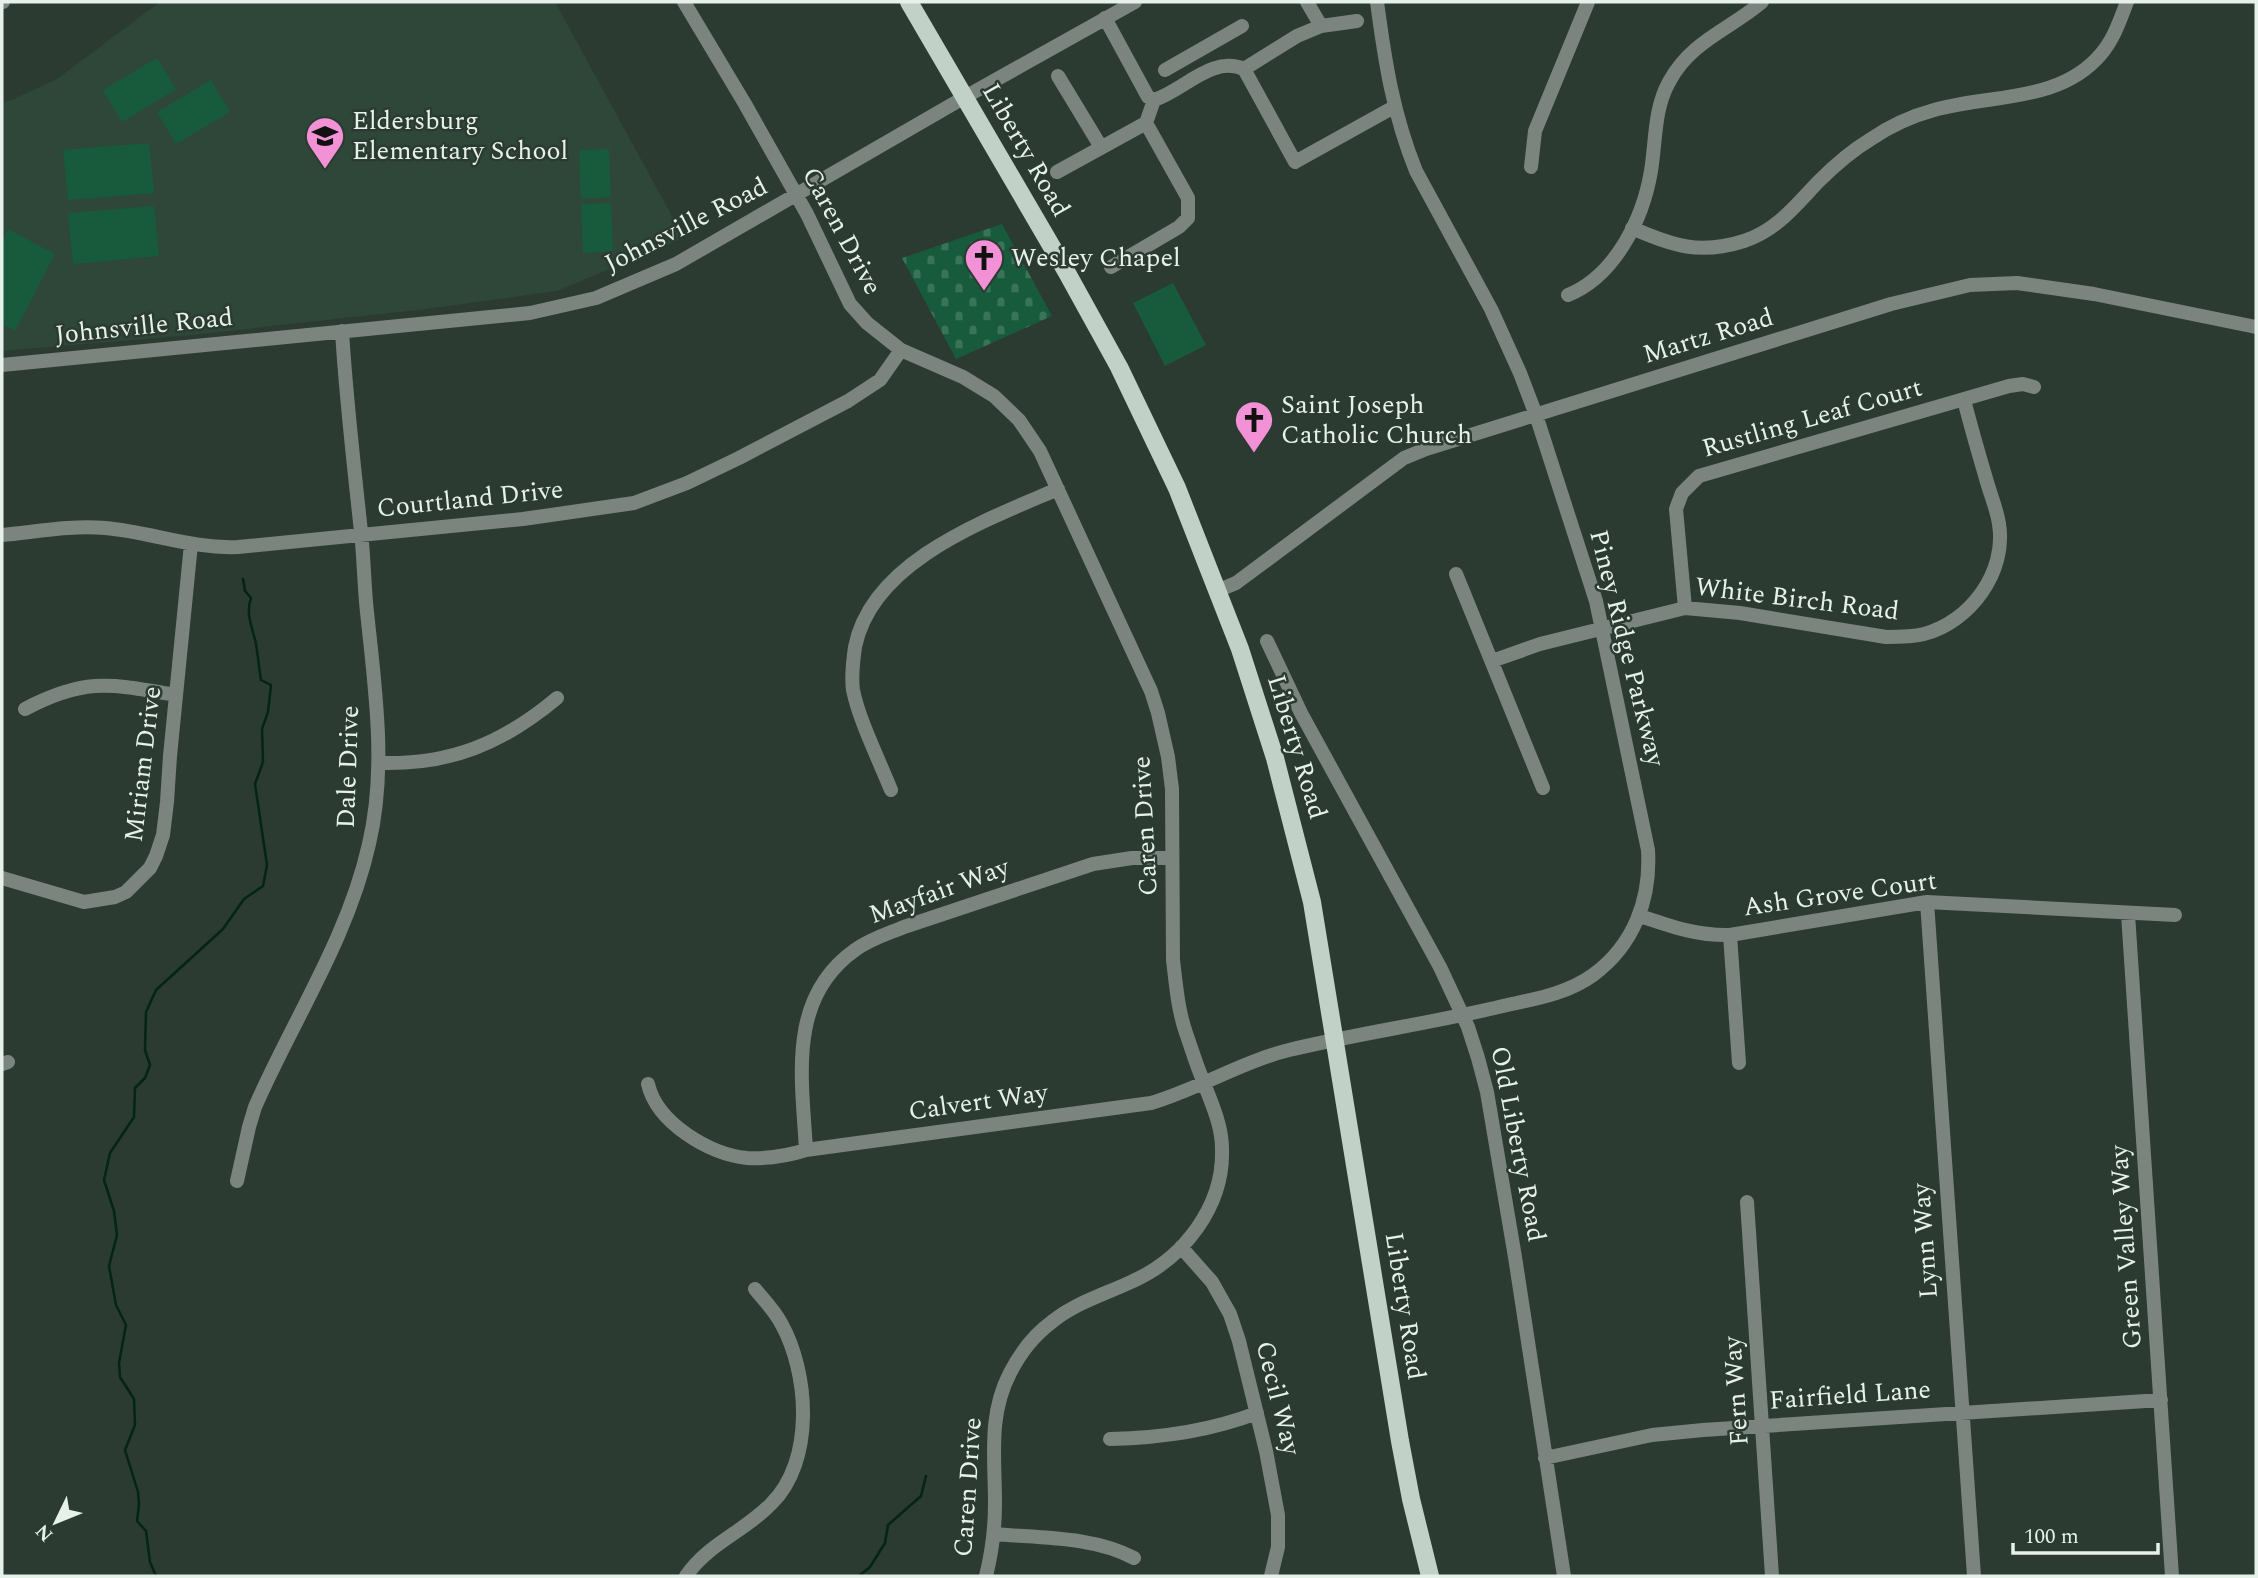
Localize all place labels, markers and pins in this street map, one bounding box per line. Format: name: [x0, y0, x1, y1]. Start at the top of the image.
place label: Eldersburg Elementary School: [352, 101, 568, 171]
school or university icon: Eldersburg Elementary School: [304, 115, 346, 170]
church icon: Wesley Chapel: [963, 237, 1005, 292]
place label: Wesley Chapel: [1011, 238, 1181, 278]
place label: Saint Joseph Catholic Church: [1281, 385, 1472, 455]
church icon: Saint Joseph Catholic Church: [1233, 399, 1275, 454]

